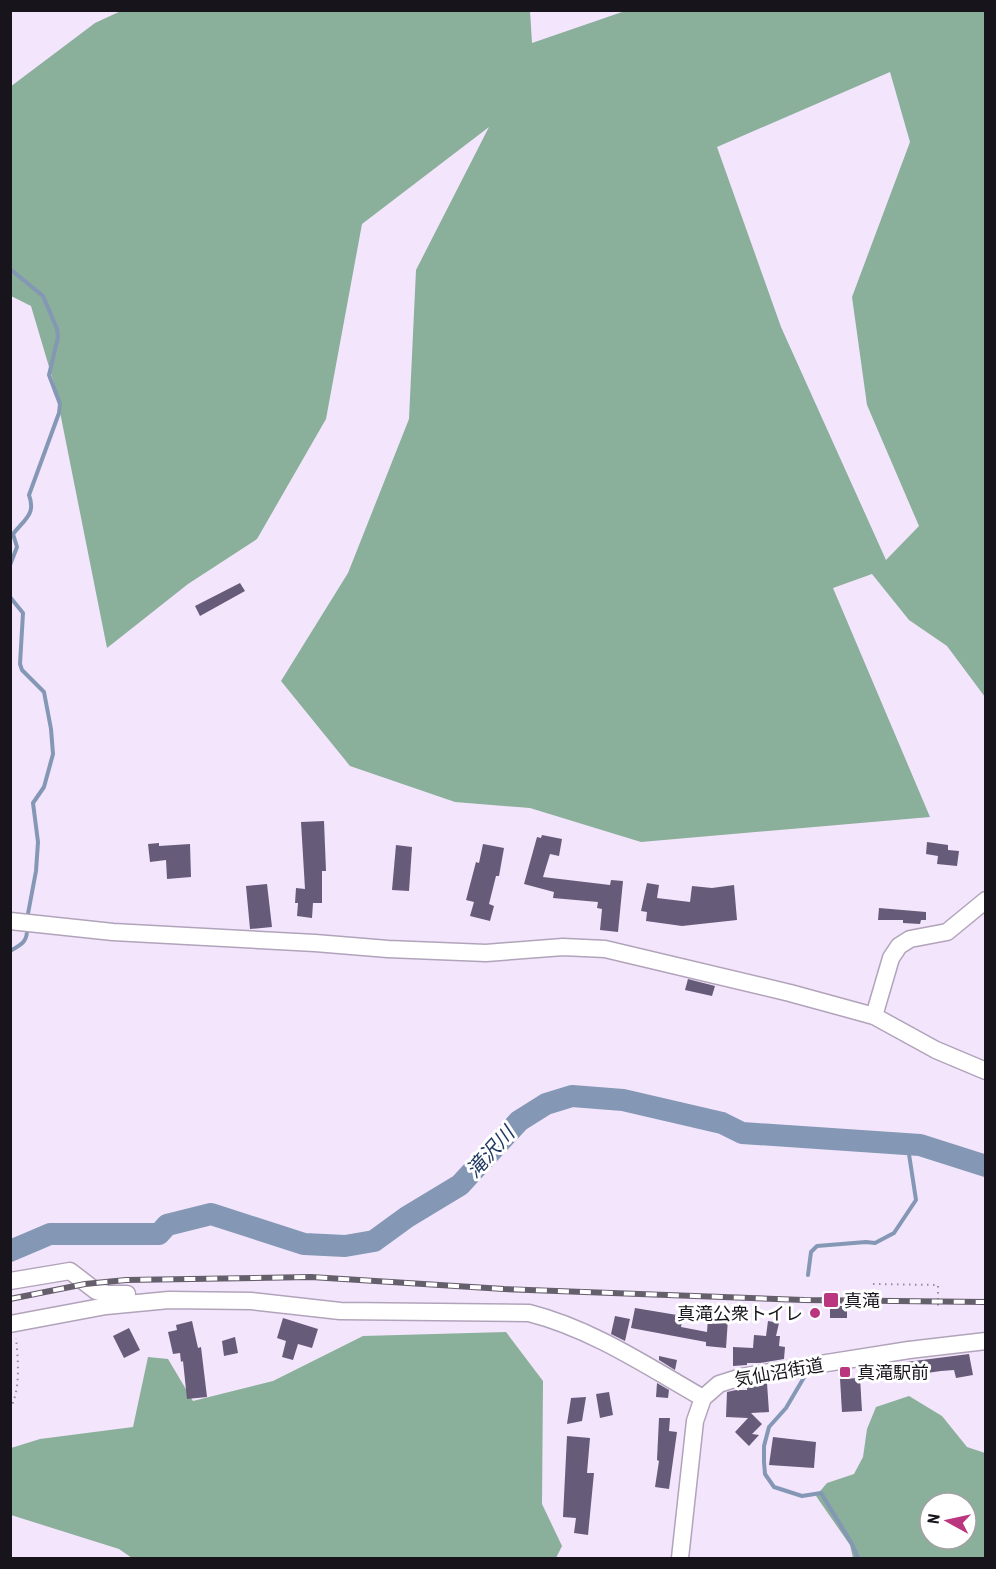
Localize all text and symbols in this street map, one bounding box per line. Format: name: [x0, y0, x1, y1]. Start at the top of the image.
water label: 滝沢川: [461, 1120, 520, 1182]
place label: 真滝: [844, 1290, 880, 1311]
marker: 真滝: [822, 1291, 840, 1309]
place label: 真滝公衆トイレ: [677, 1303, 803, 1324]
marker: 真滝公衆トイレ: [808, 1306, 822, 1320]
street label: 気仙沼街道: [733, 1354, 825, 1390]
place label: 真滝駅前: [857, 1362, 929, 1383]
marker: 真滝駅前: [838, 1365, 852, 1379]
north arrow: [918, 1491, 978, 1551]
text: N: [924, 1513, 944, 1525]

